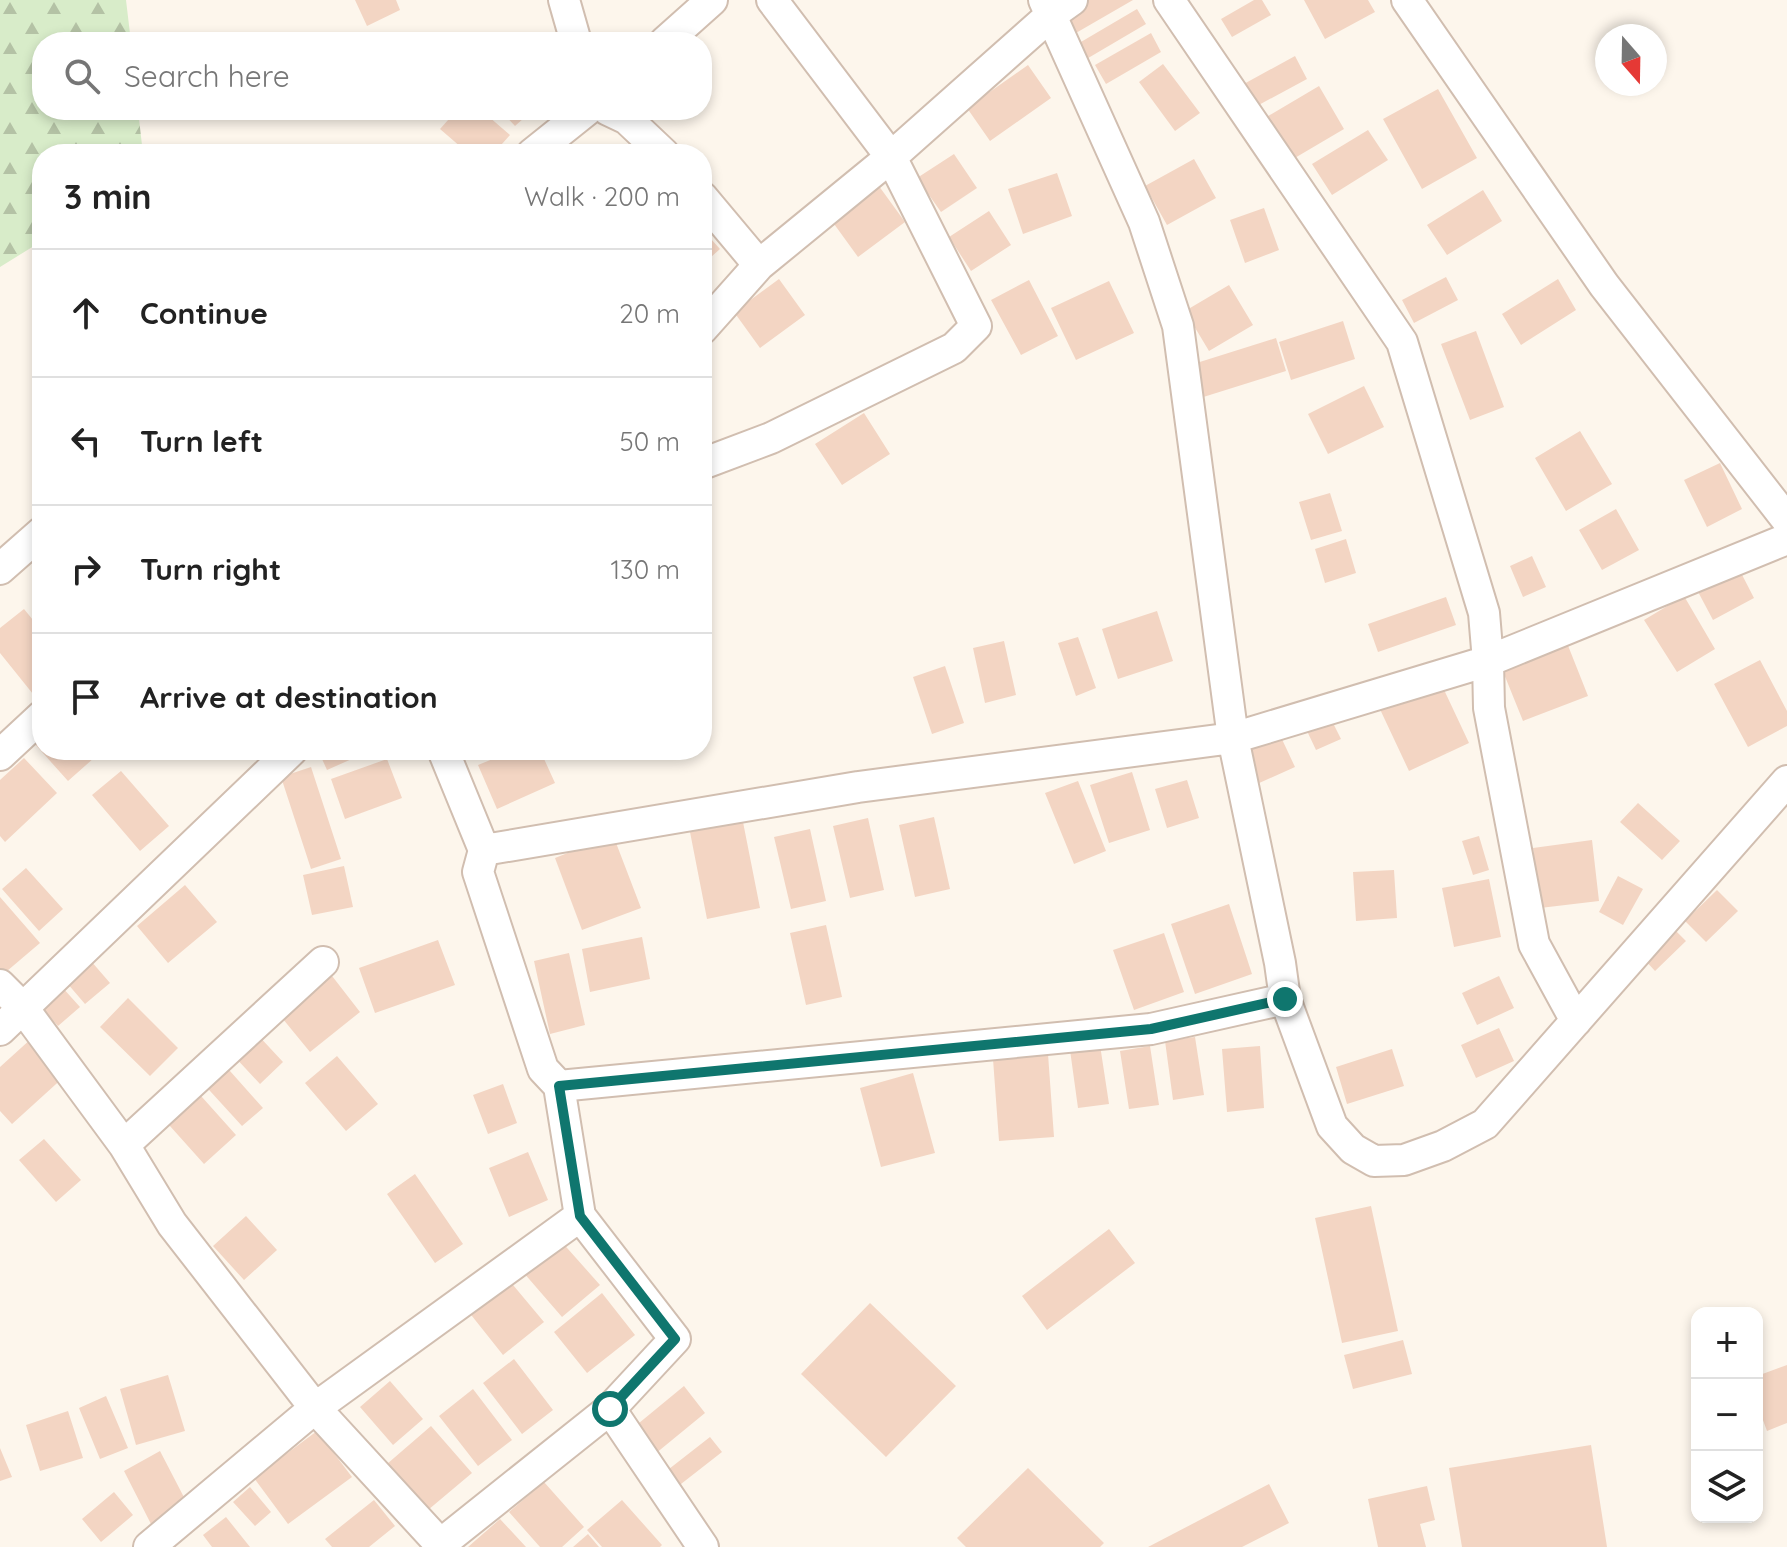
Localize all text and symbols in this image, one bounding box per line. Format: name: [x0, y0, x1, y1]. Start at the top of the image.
north arrow: [1595, 24, 1667, 96]
search box: [32, 32, 712, 120]
icon: search: [60, 54, 104, 98]
text: Search here: [124, 57, 290, 95]
text: 3 min: [64, 175, 151, 218]
text: Walk · 200 m: [524, 180, 680, 213]
icon: ahead: [64, 291, 108, 335]
text: Continue: [140, 294, 268, 332]
text: 20 m: [619, 297, 680, 330]
icon: left: [64, 419, 108, 463]
text: Turn left: [140, 422, 263, 460]
text: 50 m: [620, 425, 680, 458]
icon: right: [64, 547, 108, 591]
text: Turn right: [140, 550, 281, 588]
text: 130 m: [610, 553, 680, 586]
icon: arrive: [64, 675, 108, 719]
text: Arrive at destination: [140, 678, 438, 716]
route end: [1267, 981, 1303, 1017]
map controls: [1691, 1307, 1763, 1523]
button: +: [1691, 1307, 1763, 1379]
button: −: [1691, 1379, 1763, 1451]
route start: [592, 1391, 628, 1427]
button: layers: [1691, 1451, 1763, 1523]

